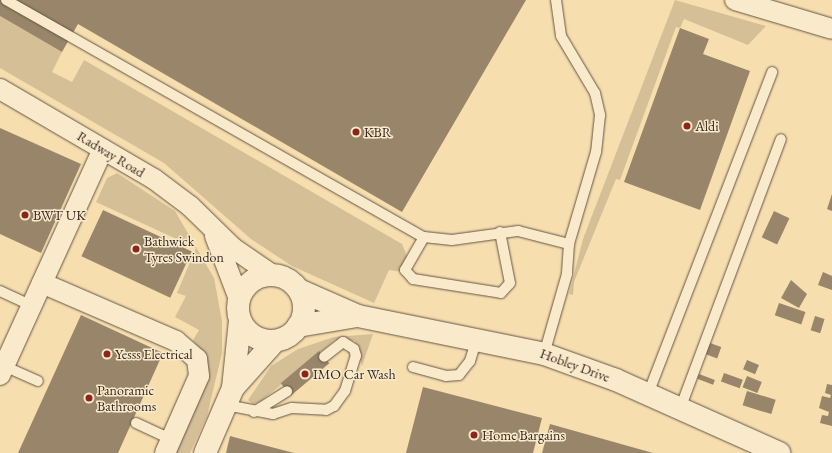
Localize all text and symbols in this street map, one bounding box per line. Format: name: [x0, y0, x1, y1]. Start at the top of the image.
place label: Aldi: [695, 118, 719, 134]
marker: Aldi: [682, 121, 692, 131]
place label: KBR: [364, 124, 392, 140]
street label: Radway Road: [74, 127, 148, 181]
marker: KBR: [351, 127, 361, 137]
place label: BWT UK: [33, 207, 86, 223]
marker: BWT UK: [20, 210, 30, 220]
place label: Bathwick Tyres Swindon: [144, 233, 224, 266]
marker: Bathwick Tyres Swindon: [131, 244, 141, 254]
street label: Hobley Drive: [538, 345, 612, 385]
place label: Yesss Electrical: [115, 346, 193, 362]
marker: Yesss Electrical: [102, 349, 112, 359]
place label: IMO Car Wash: [313, 366, 396, 382]
marker: IMO Car Wash: [300, 369, 310, 379]
place label: Panoramic Bathrooms: [97, 382, 156, 414]
marker: Panoramic Bathrooms: [84, 393, 94, 403]
place label: Home Bargains: [482, 427, 565, 443]
marker: Home Bargains: [469, 430, 479, 440]

